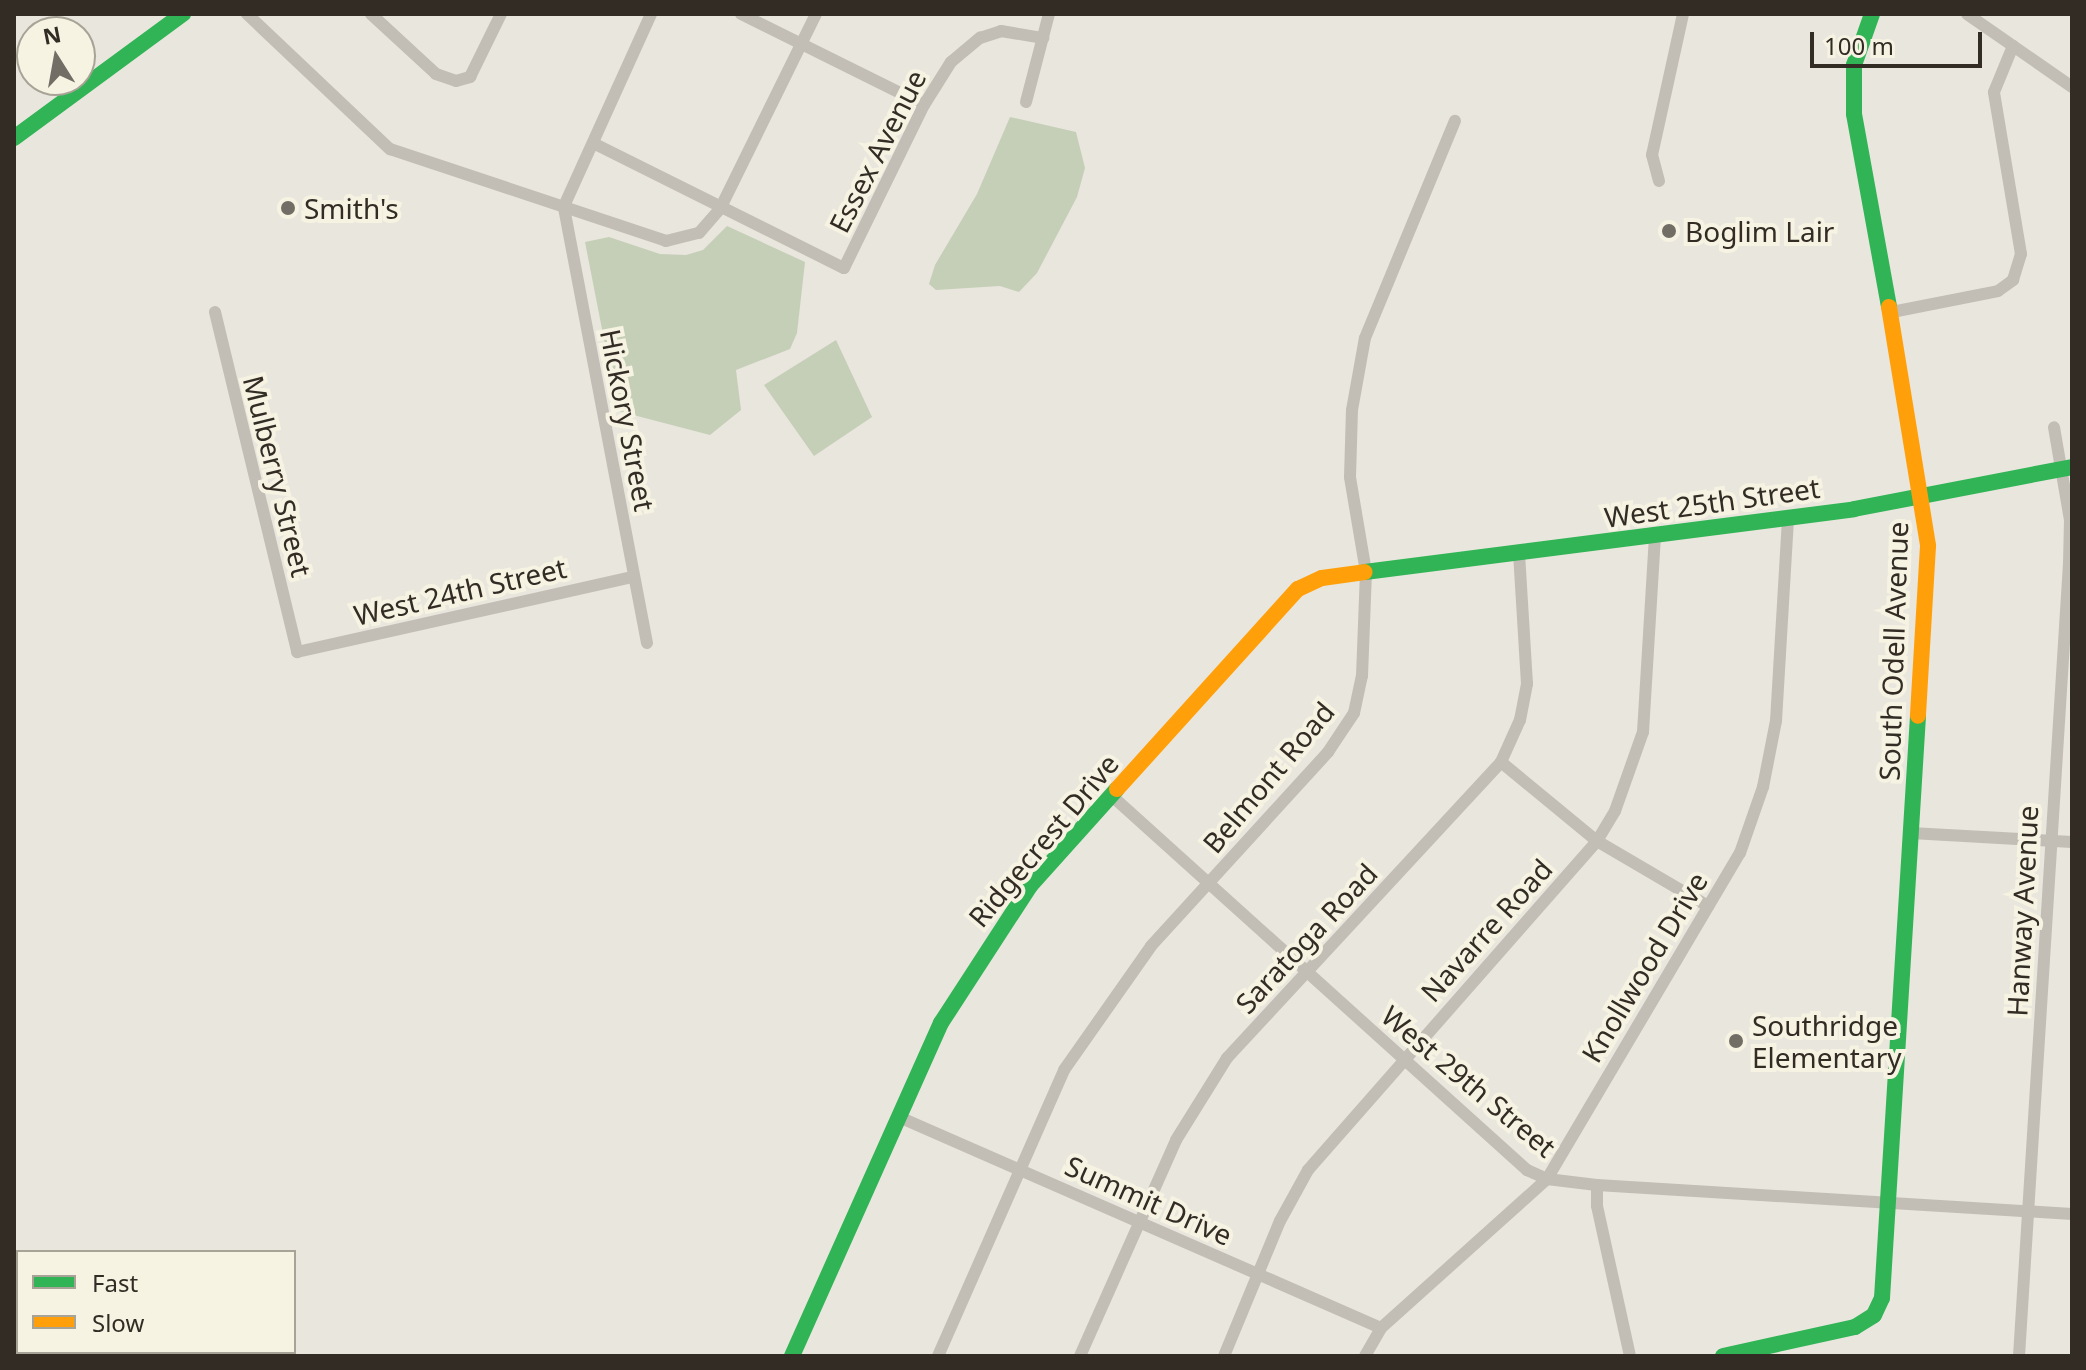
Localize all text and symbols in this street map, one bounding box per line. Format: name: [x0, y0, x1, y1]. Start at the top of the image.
north arrow: [16, 16, 96, 96]
scale bar: [1814, 16, 1986, 66]
text: N: [40, 18, 63, 51]
text: 100 m: [1824, 29, 1894, 62]
street label: Essex Avenue: [822, 64, 932, 238]
place label: Smith's: [304, 191, 399, 225]
marker: Smith's: [279, 199, 297, 217]
place label: Boglim Lair: [1685, 214, 1834, 248]
marker: Boglim Lair: [1660, 222, 1678, 240]
street label: Hickory Street: [594, 326, 662, 514]
street label: Mulberry Street: [237, 372, 319, 580]
street label: West 25th Street: [1602, 470, 1822, 534]
street label: South Odell Avenue: [1872, 521, 1914, 781]
street label: West 24th Street: [351, 550, 569, 632]
street label: Belmont Road: [1195, 695, 1341, 859]
street label: Ridgecrest Drive: [961, 747, 1125, 933]
street label: Hanway Avenue: [2000, 805, 2044, 1017]
street label: Navarre Road: [1413, 852, 1559, 1008]
street label: Saratoga Road: [1228, 856, 1384, 1020]
street label: Knollwood Drive: [1574, 866, 1714, 1068]
street label: West 29th Street: [1375, 998, 1563, 1164]
place label: Southridge Elementary: [1752, 1008, 1902, 1074]
marker: Southridge Elementary: [1727, 1032, 1745, 1050]
street label: Summit Drive: [1060, 1148, 1238, 1252]
legend: [16, 1250, 296, 1354]
text: Fast: [92, 1266, 138, 1299]
text: Slow: [92, 1306, 144, 1339]

